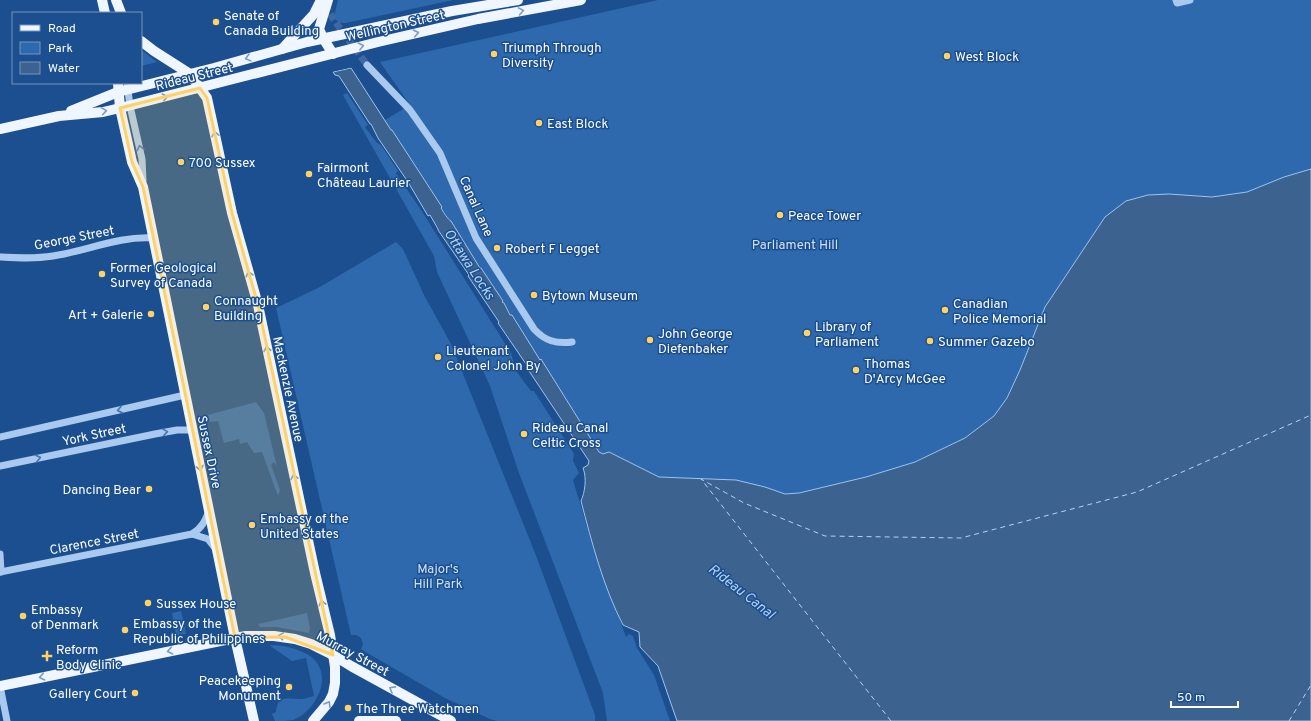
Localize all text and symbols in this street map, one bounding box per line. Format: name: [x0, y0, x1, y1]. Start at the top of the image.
one-way arrow: [518, 7, 524, 16]
street label: Wellington Street: [345, 8, 446, 46]
place label: Senate of Canada Building: [224, 9, 319, 40]
legend: [12, 12, 142, 84]
marker: Senate of Canada Building: [211, 17, 221, 27]
text: Road: [48, 21, 76, 37]
one-way arrow: [413, 30, 419, 38]
text: Park: [48, 41, 73, 57]
place label: Triumph Through Diversity: [502, 41, 601, 72]
one-way arrow: [358, 43, 364, 51]
marker: Triumph Through Diversity: [489, 49, 499, 59]
place label: West Block: [955, 50, 1019, 66]
marker: West Block: [942, 51, 952, 61]
one-way arrow: [245, 54, 251, 62]
text: Water: [48, 61, 80, 77]
street label: Rideau Street: [154, 61, 235, 95]
one-way arrow: [161, 93, 168, 102]
one-way arrow: [101, 108, 107, 116]
place label: East Block: [547, 117, 608, 133]
marker: East Block: [534, 118, 544, 128]
one-way arrow: [211, 130, 219, 137]
one-way arrow: [136, 145, 144, 152]
place label: 700 Sussex: [189, 156, 256, 172]
marker: 700 Sussex: [176, 157, 186, 167]
place label: Fairmont Château Laurier: [317, 161, 410, 192]
marker: Fairmont Château Laurier: [304, 169, 314, 179]
street label: Canal Lane: [455, 174, 496, 240]
place label: Peace Tower: [788, 209, 861, 225]
marker: Peace Tower: [775, 210, 785, 220]
street label: George Street: [33, 223, 116, 255]
water label: Ottawa Locks: [440, 226, 498, 304]
park label: Parliament Hill: [752, 238, 838, 254]
place label: Robert F Legget: [505, 242, 600, 258]
marker: Robert F Legget: [492, 243, 502, 253]
place label: Former Geological Survey of Canada: [110, 261, 216, 292]
marker: Former Geological Survey of Canada: [97, 269, 107, 279]
one-way arrow: [245, 271, 254, 278]
place label: Bytown Museum: [542, 289, 638, 305]
marker: Bytown Museum: [529, 290, 539, 300]
place label: Connaught Building: [214, 294, 278, 325]
place label: Canadian Police Memorial: [953, 297, 1046, 328]
marker: Connaught Building: [201, 302, 211, 312]
marker: Canadian Police Memorial: [940, 305, 950, 315]
place label: Art + Galerie: [68, 308, 143, 324]
marker: Art + Galerie: [146, 309, 156, 319]
place label: Library of Parliament: [815, 320, 879, 351]
place label: John George Diefenbaker: [658, 327, 733, 358]
marker: Library of Parliament: [802, 328, 812, 338]
street label: Mackenzie Avenue: [268, 335, 306, 444]
marker: John George Diefenbaker: [645, 335, 655, 345]
place label: Summer Gazebo: [938, 335, 1035, 351]
marker: Summer Gazebo: [925, 336, 935, 346]
place label: Lieutenant Colonel John By: [446, 344, 541, 375]
one-way arrow: [264, 346, 272, 352]
marker: Lieutenant Colonel John By: [433, 352, 443, 362]
place label: Thomas D'Arcy McGee: [864, 357, 946, 388]
marker: Thomas D'Arcy McGee: [851, 365, 861, 375]
one-way arrow: [117, 405, 123, 413]
street label: Sussex Drive: [192, 414, 224, 490]
street label: York Street: [61, 421, 128, 451]
place label: Rideau Canal Celtic Cross: [532, 421, 608, 452]
one-way arrow: [162, 428, 169, 437]
marker: Rideau Canal Celtic Cross: [519, 429, 529, 439]
one-way arrow: [35, 455, 41, 463]
one-way arrow: [196, 465, 204, 471]
one-way arrow: [290, 473, 298, 480]
place label: Dancing Bear: [63, 483, 141, 499]
marker: Dancing Bear: [144, 484, 154, 494]
place label: Embassy of the United States: [260, 512, 349, 543]
marker: Embassy of the United States: [247, 520, 257, 530]
street label: Clarence Street: [48, 526, 140, 559]
water label: Rideau Canal: [705, 561, 779, 624]
park label: Major's Hill Park: [413, 562, 463, 593]
place label: Sussex House: [156, 597, 236, 613]
marker: Sussex House: [143, 598, 153, 608]
one-way arrow: [319, 600, 327, 607]
place label: Embassy of Denmark: [31, 603, 99, 634]
marker: Embassy of Denmark: [18, 611, 28, 621]
place label: Embassy of the Republic of Philippines: [133, 617, 265, 648]
marker: Embassy of the Republic of Philippines: [120, 625, 130, 635]
street label: Murray Street: [313, 629, 391, 681]
one-way arrow: [278, 632, 284, 641]
place label: Reform Body Clinic: [56, 643, 122, 674]
one-way arrow: [166, 646, 173, 655]
marker: Reform Body Clinic: [41, 650, 53, 662]
one-way arrow: [39, 673, 45, 681]
place label: Peacekeeping Monument: [199, 674, 281, 705]
marker: Peacekeeping Monument: [284, 682, 294, 692]
scale bar: [1171, 683, 1238, 709]
one-way arrow: [389, 686, 396, 693]
place label: Gallery Court: [49, 687, 127, 703]
marker: Gallery Court: [130, 688, 140, 698]
text: 50 m: [1177, 690, 1205, 706]
one-way arrow: [323, 701, 330, 708]
place label: The Three Watchmen: [356, 702, 479, 718]
marker: The Three Watchmen: [343, 703, 353, 713]

